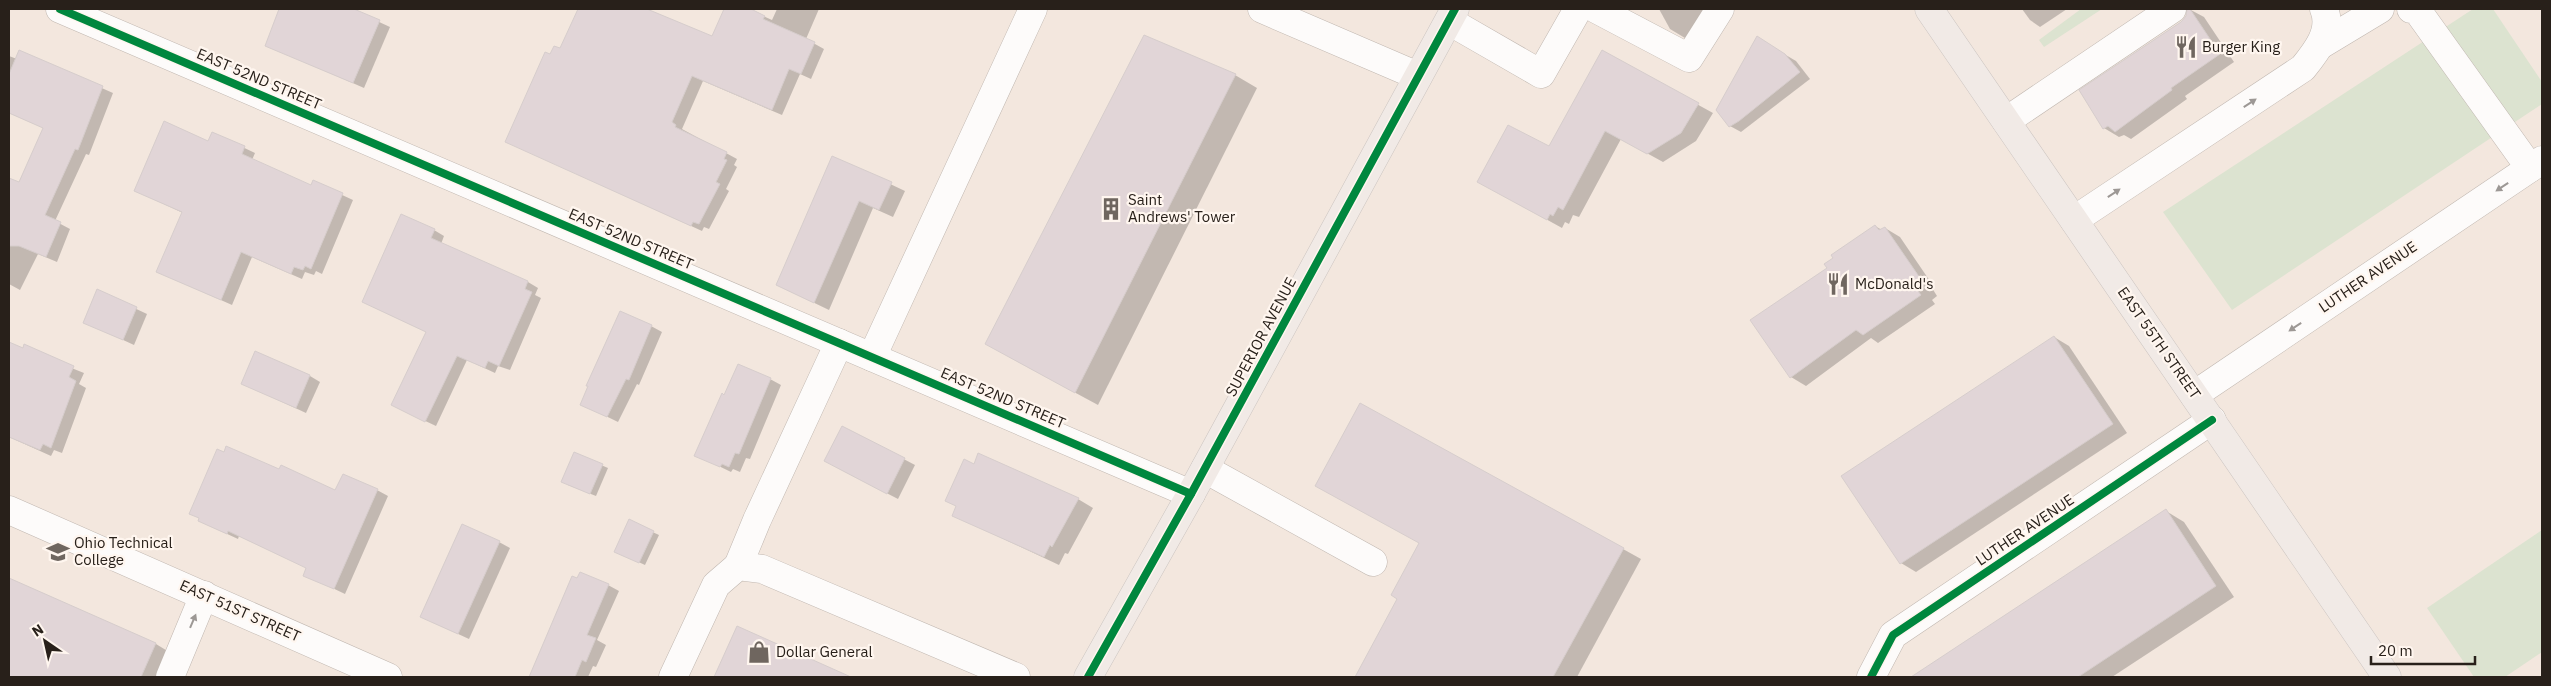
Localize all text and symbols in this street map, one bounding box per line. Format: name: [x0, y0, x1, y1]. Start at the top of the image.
restaurant icon: Burger King: [2173, 34, 2199, 60]
place label: Burger King: [2202, 37, 2280, 56]
street label: EAST 52ND STREET: [194, 44, 325, 114]
one-way arrow: [2243, 98, 2257, 108]
one-way arrow: [2495, 182, 2509, 192]
one-way arrow: [2108, 188, 2121, 197]
place label: Saint Andrews' Tower: [1128, 190, 1236, 226]
building icon: Saint Andrews' Tower: [1098, 196, 1124, 222]
street label: EAST 52ND STREET: [566, 204, 697, 274]
street label: LUTHER AVENUE: [2315, 237, 2421, 317]
restaurant icon: McDonald's: [1825, 271, 1851, 297]
street label: SUPERIOR AVENUE: [1221, 274, 1300, 400]
place label: McDonald's: [1855, 274, 1933, 293]
street label: EAST 55TH STREET: [2114, 283, 2205, 403]
one-way arrow: [2288, 322, 2301, 332]
street label: EAST 52ND STREET: [938, 363, 1069, 433]
street label: LUTHER AVENUE: [1972, 490, 2078, 570]
place label: Ohio Technical College: [74, 533, 173, 569]
school or university icon: Ohio Technical College: [45, 539, 71, 565]
street label: EAST 51ST STREET: [177, 575, 304, 646]
one-way arrow: [189, 614, 197, 629]
north arrow: [20, 616, 70, 666]
text: N: [28, 620, 47, 641]
scale bar: [2371, 634, 2475, 666]
shop icon: Dollar General: [746, 639, 772, 665]
text: 20 m: [2378, 641, 2413, 660]
place label: Dollar General: [776, 642, 873, 661]

